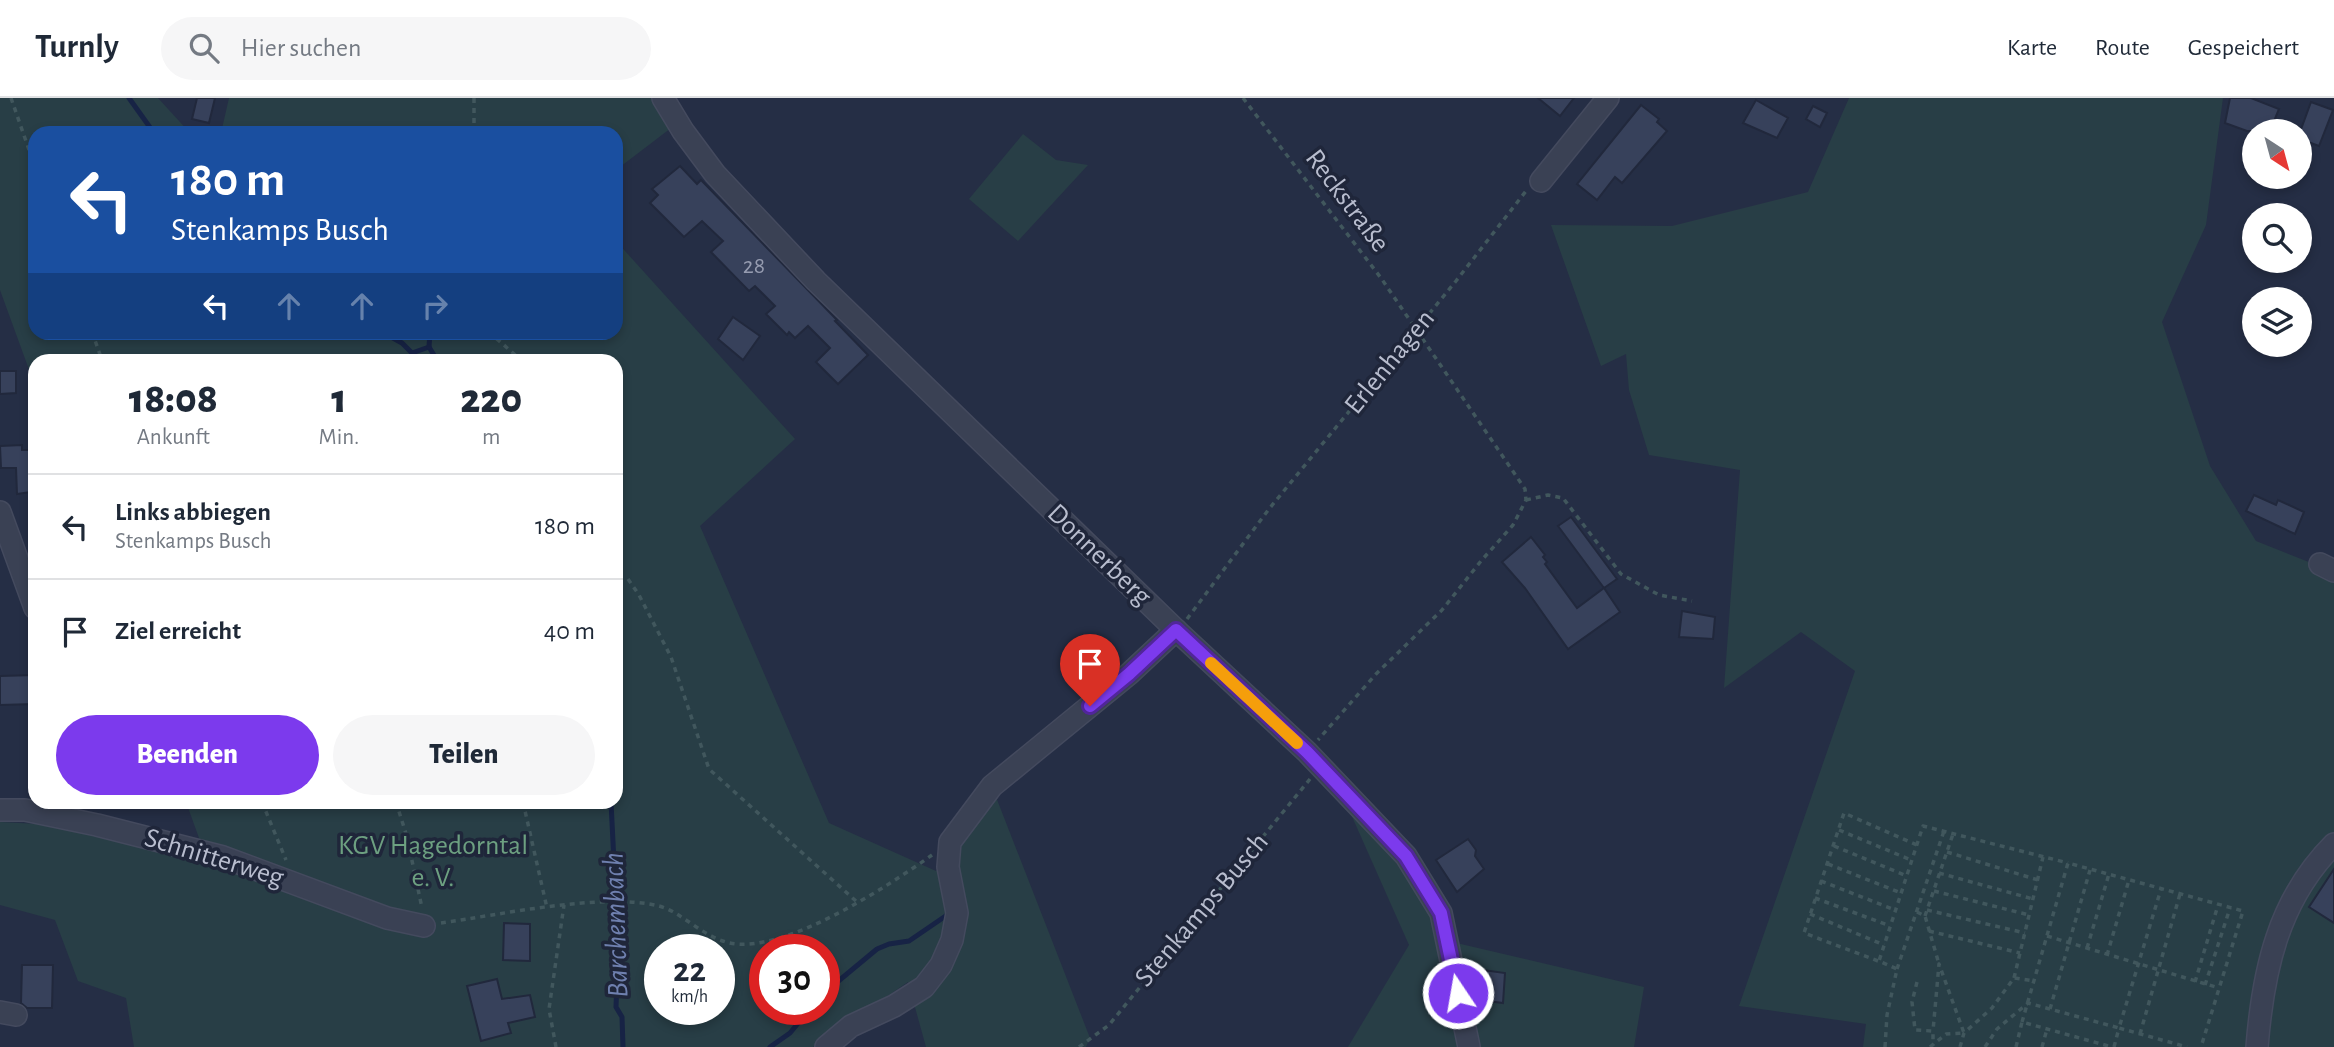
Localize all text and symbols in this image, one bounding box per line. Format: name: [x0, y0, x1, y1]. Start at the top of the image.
search box: [161, 17, 651, 80]
icon: search: [185, 29, 223, 67]
text: Turnly: [35, 31, 119, 64]
text: Hier suchen: [241, 35, 361, 61]
text: Karte: [2007, 36, 2057, 60]
text: Route: [2095, 36, 2150, 60]
text: Gespeichert: [2188, 36, 2299, 60]
north arrow: [2242, 119, 2312, 189]
map controls: [2242, 119, 2312, 357]
street label: Reckstraße: [1300, 144, 1394, 258]
icon: left: [56, 154, 147, 245]
text: 180 m: [171, 156, 285, 205]
button: search: [2242, 203, 2312, 273]
text: Stenkamps Busch: [171, 214, 389, 246]
house number: 28: [743, 254, 765, 278]
icon: left: [197, 287, 235, 325]
icon: ahead: [270, 287, 308, 325]
icon: ahead: [343, 287, 381, 325]
icon: right: [416, 287, 454, 325]
button: layers: [2242, 287, 2312, 357]
street label: Erlenhagen: [1340, 305, 1440, 419]
text: 18:08: [129, 378, 218, 420]
text: 1: [331, 378, 347, 420]
text: 220: [460, 378, 522, 420]
text: Ankunft: [137, 426, 210, 449]
text: Min.: [319, 426, 359, 449]
text: m: [482, 426, 500, 449]
text: Links abbiegen: [115, 499, 271, 525]
street label: Donnerberg: [1042, 499, 1157, 611]
icon: left: [56, 508, 94, 546]
text: 180 m: [535, 513, 595, 539]
text: Stenkamps Busch: [115, 530, 272, 553]
icon: arrive: [56, 613, 94, 651]
text: Ziel erreicht: [115, 618, 241, 644]
text: 40 m: [544, 618, 595, 644]
pin: [1060, 634, 1120, 706]
icon: arrive: [1071, 645, 1109, 683]
button: Beenden: [56, 715, 319, 795]
button: Teilen: [333, 715, 595, 795]
street label: Schnitterweg: [141, 824, 287, 892]
street label: Stenkamps Busch: [1130, 828, 1274, 992]
park label: KGV Hagedorntal e. V.: [338, 832, 528, 892]
water label: Barchembach: [598, 852, 634, 998]
speed limit sign: 30: [749, 934, 840, 1025]
text: 22: [673, 953, 706, 988]
position arrow: [1421, 956, 1495, 1030]
text: km/h: [671, 988, 708, 1006]

